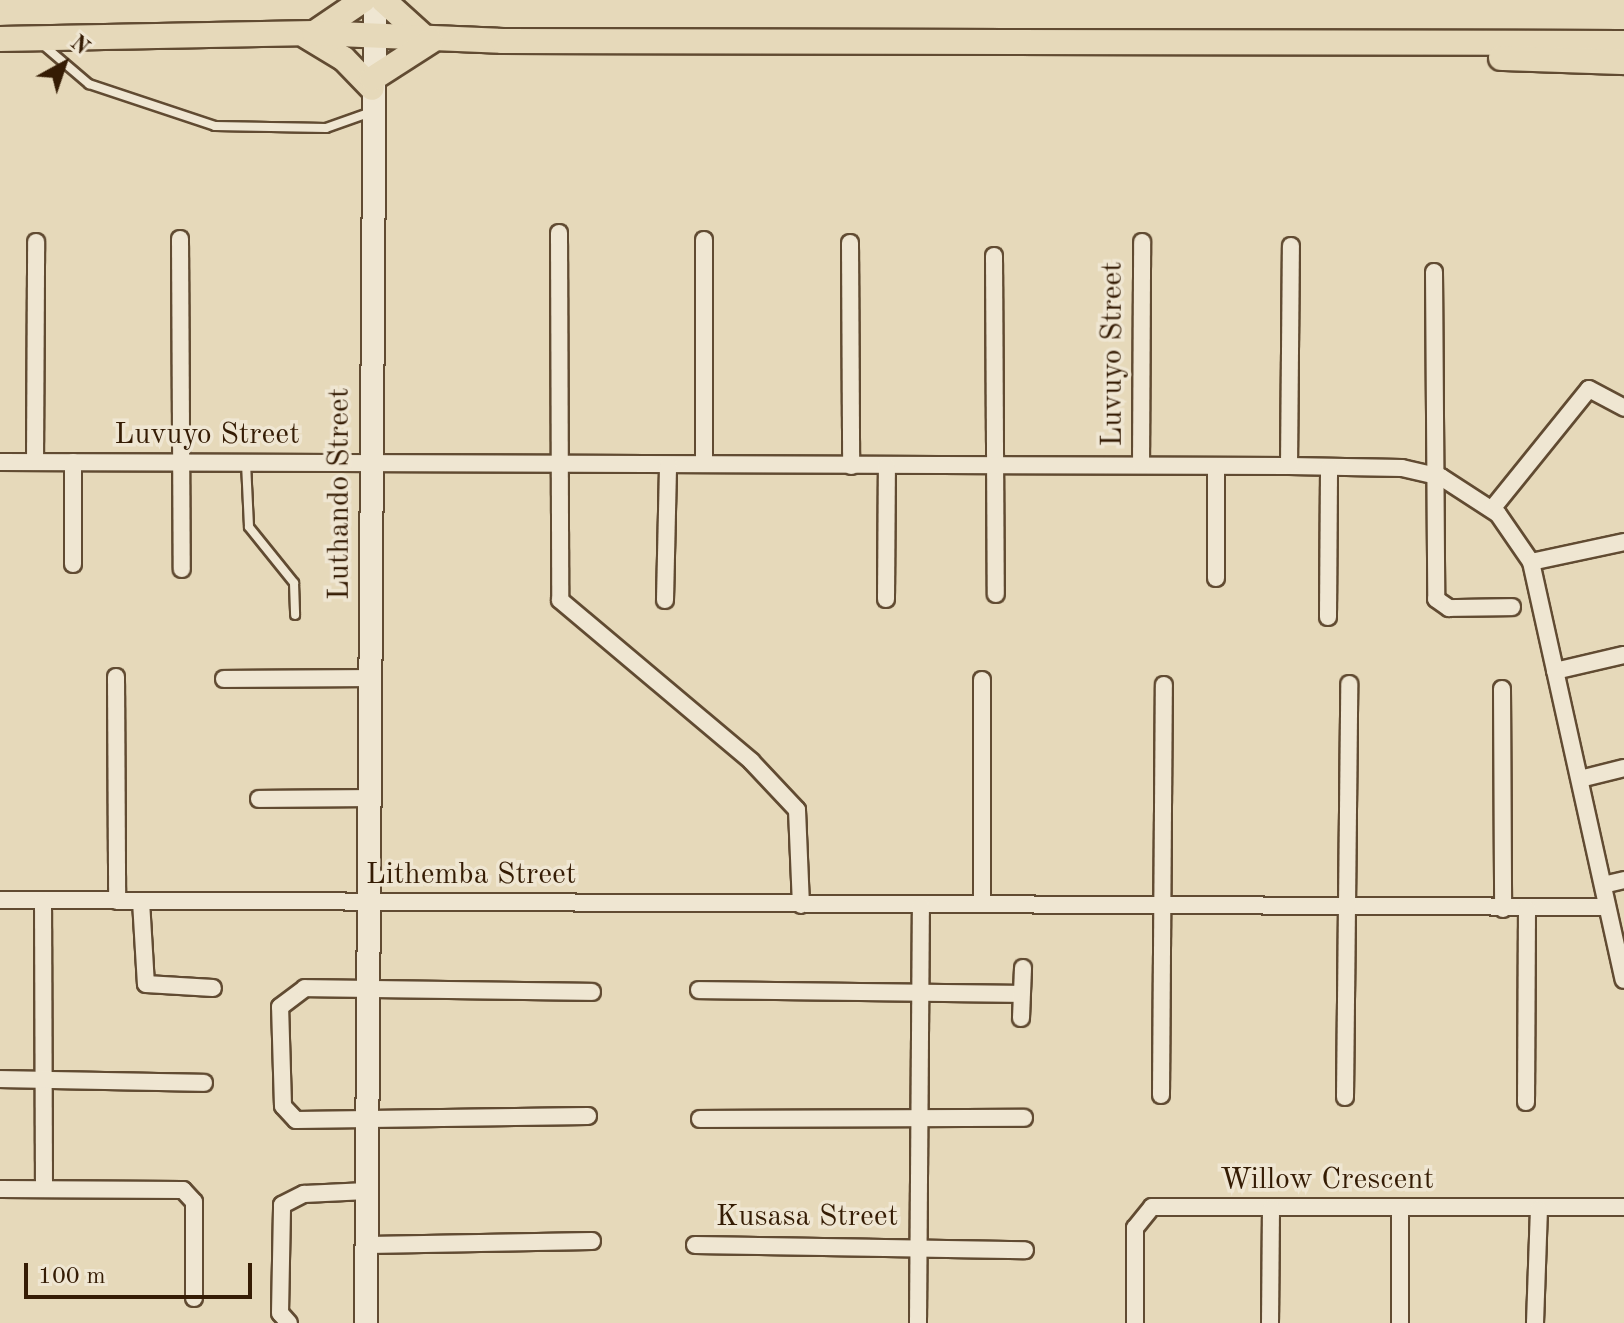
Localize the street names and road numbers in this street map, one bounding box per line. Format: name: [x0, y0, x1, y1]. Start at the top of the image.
street label: Luvuyo Street: [1095, 261, 1131, 447]
street label: Luthando Street: [322, 388, 358, 600]
street label: Luvuyo Street: [114, 417, 300, 453]
street label: Lithemba Street: [366, 857, 576, 893]
street label: Willow Crescent: [1220, 1162, 1434, 1198]
street label: Kusasa Street: [716, 1199, 898, 1235]

